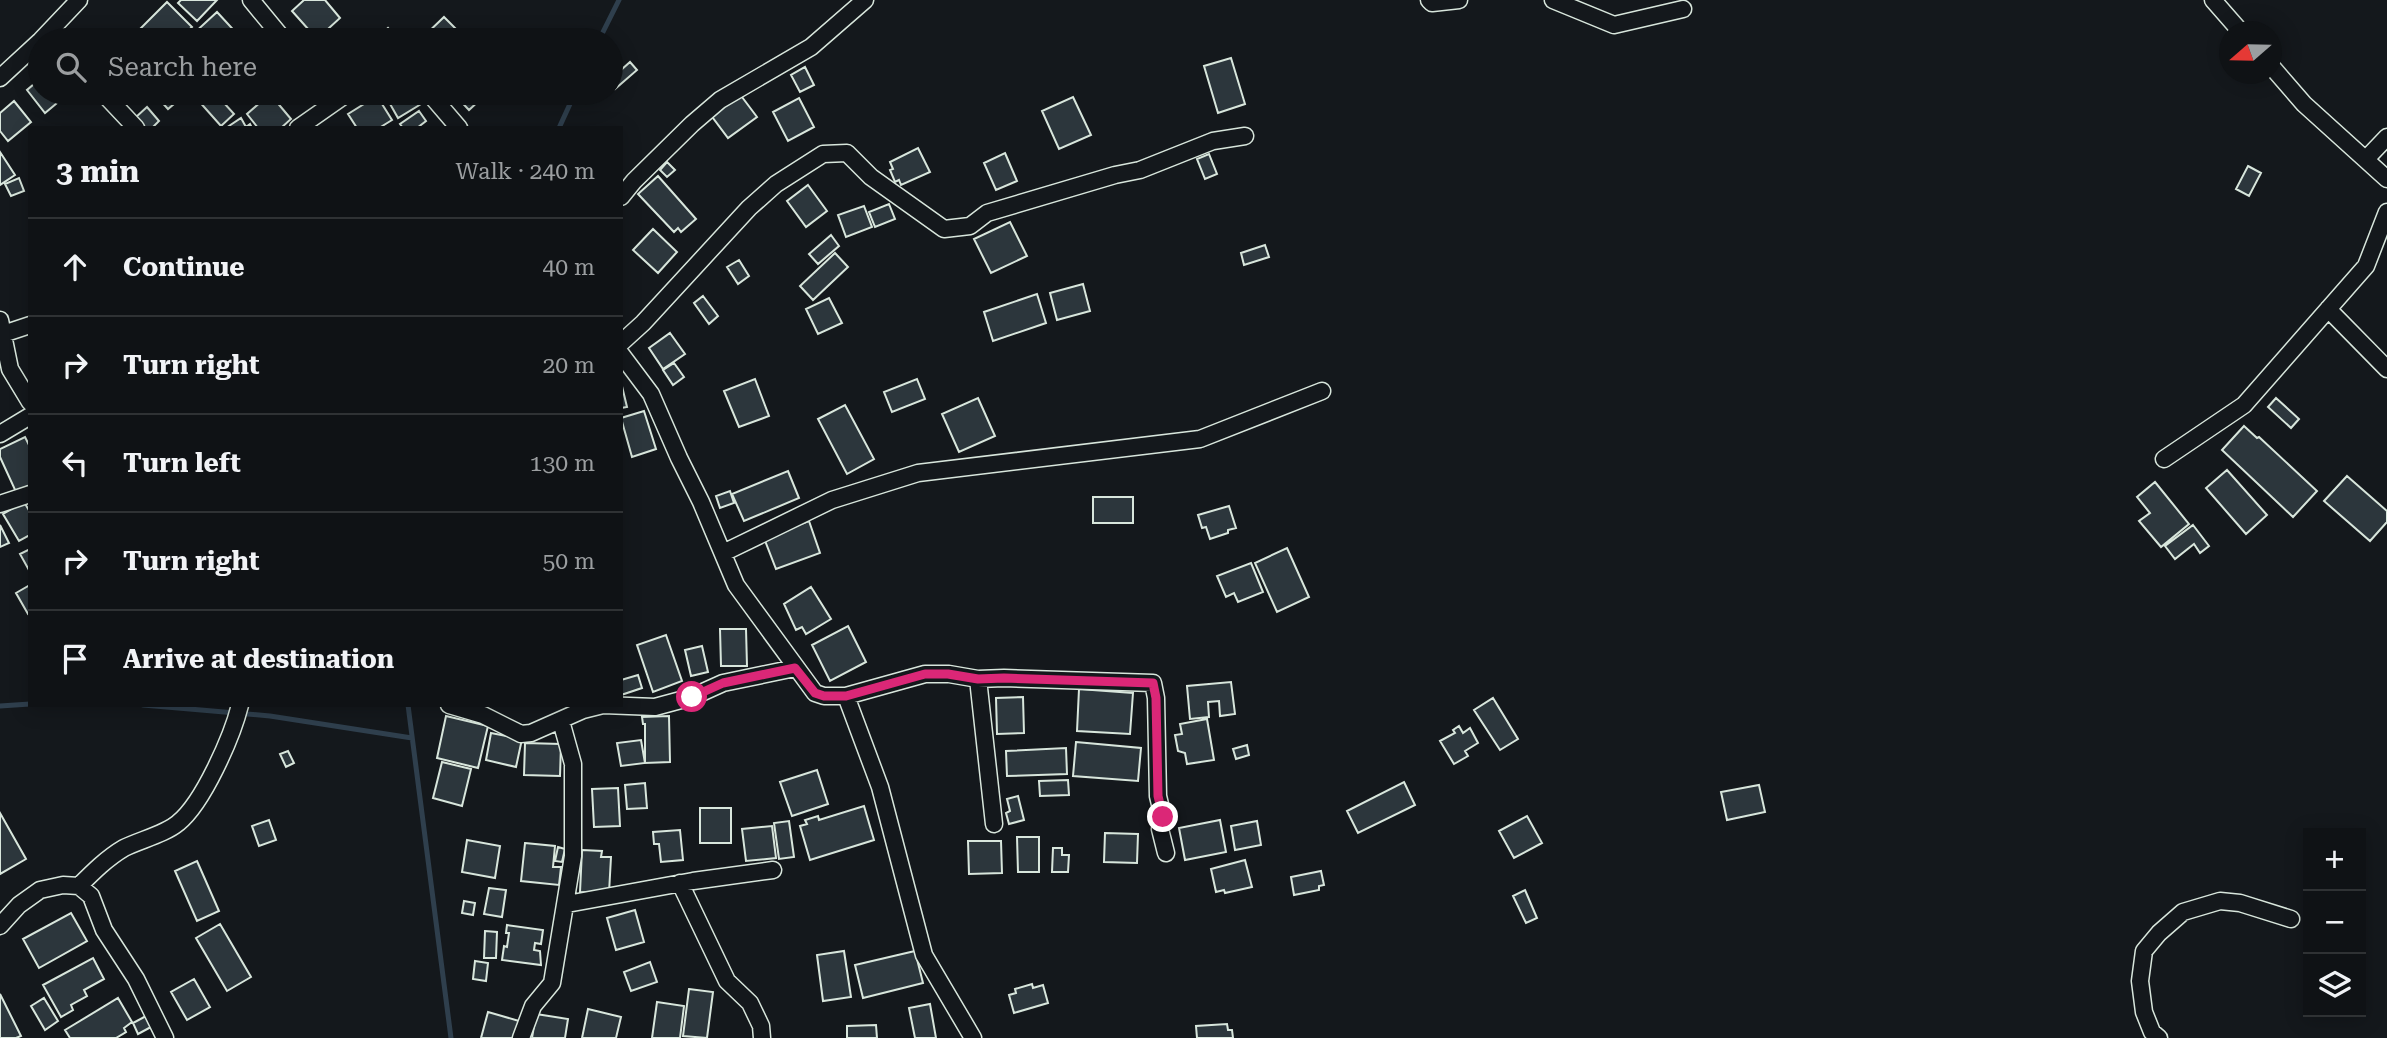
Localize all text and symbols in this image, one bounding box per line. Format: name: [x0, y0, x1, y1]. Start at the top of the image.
north arrow: [2219, 21, 2282, 84]
search box: [28, 28, 623, 105]
icon: search: [52, 48, 90, 86]
text: Search here: [108, 52, 257, 82]
text: 3 min: [56, 154, 139, 189]
text: Walk · 240 m: [456, 158, 595, 185]
icon: ahead: [56, 248, 94, 286]
text: Continue: [123, 252, 245, 282]
text: 40 m: [542, 254, 595, 281]
icon: right: [56, 346, 94, 384]
text: Turn right: [123, 350, 259, 380]
text: 20 m: [542, 352, 595, 379]
icon: left: [56, 444, 94, 482]
text: Turn left: [123, 448, 241, 478]
text: 130 m: [530, 450, 595, 477]
icon: right: [56, 542, 94, 580]
text: Turn right: [123, 546, 259, 576]
text: 50 m: [542, 548, 595, 575]
icon: arrive: [56, 640, 94, 678]
text: Arrive at destination: [123, 644, 394, 674]
route start: [676, 681, 707, 712]
route end: [1147, 801, 1178, 832]
map controls: [2303, 828, 2366, 1017]
button: +: [2303, 828, 2366, 891]
button: −: [2303, 891, 2366, 954]
button: layers: [2303, 954, 2366, 1017]

